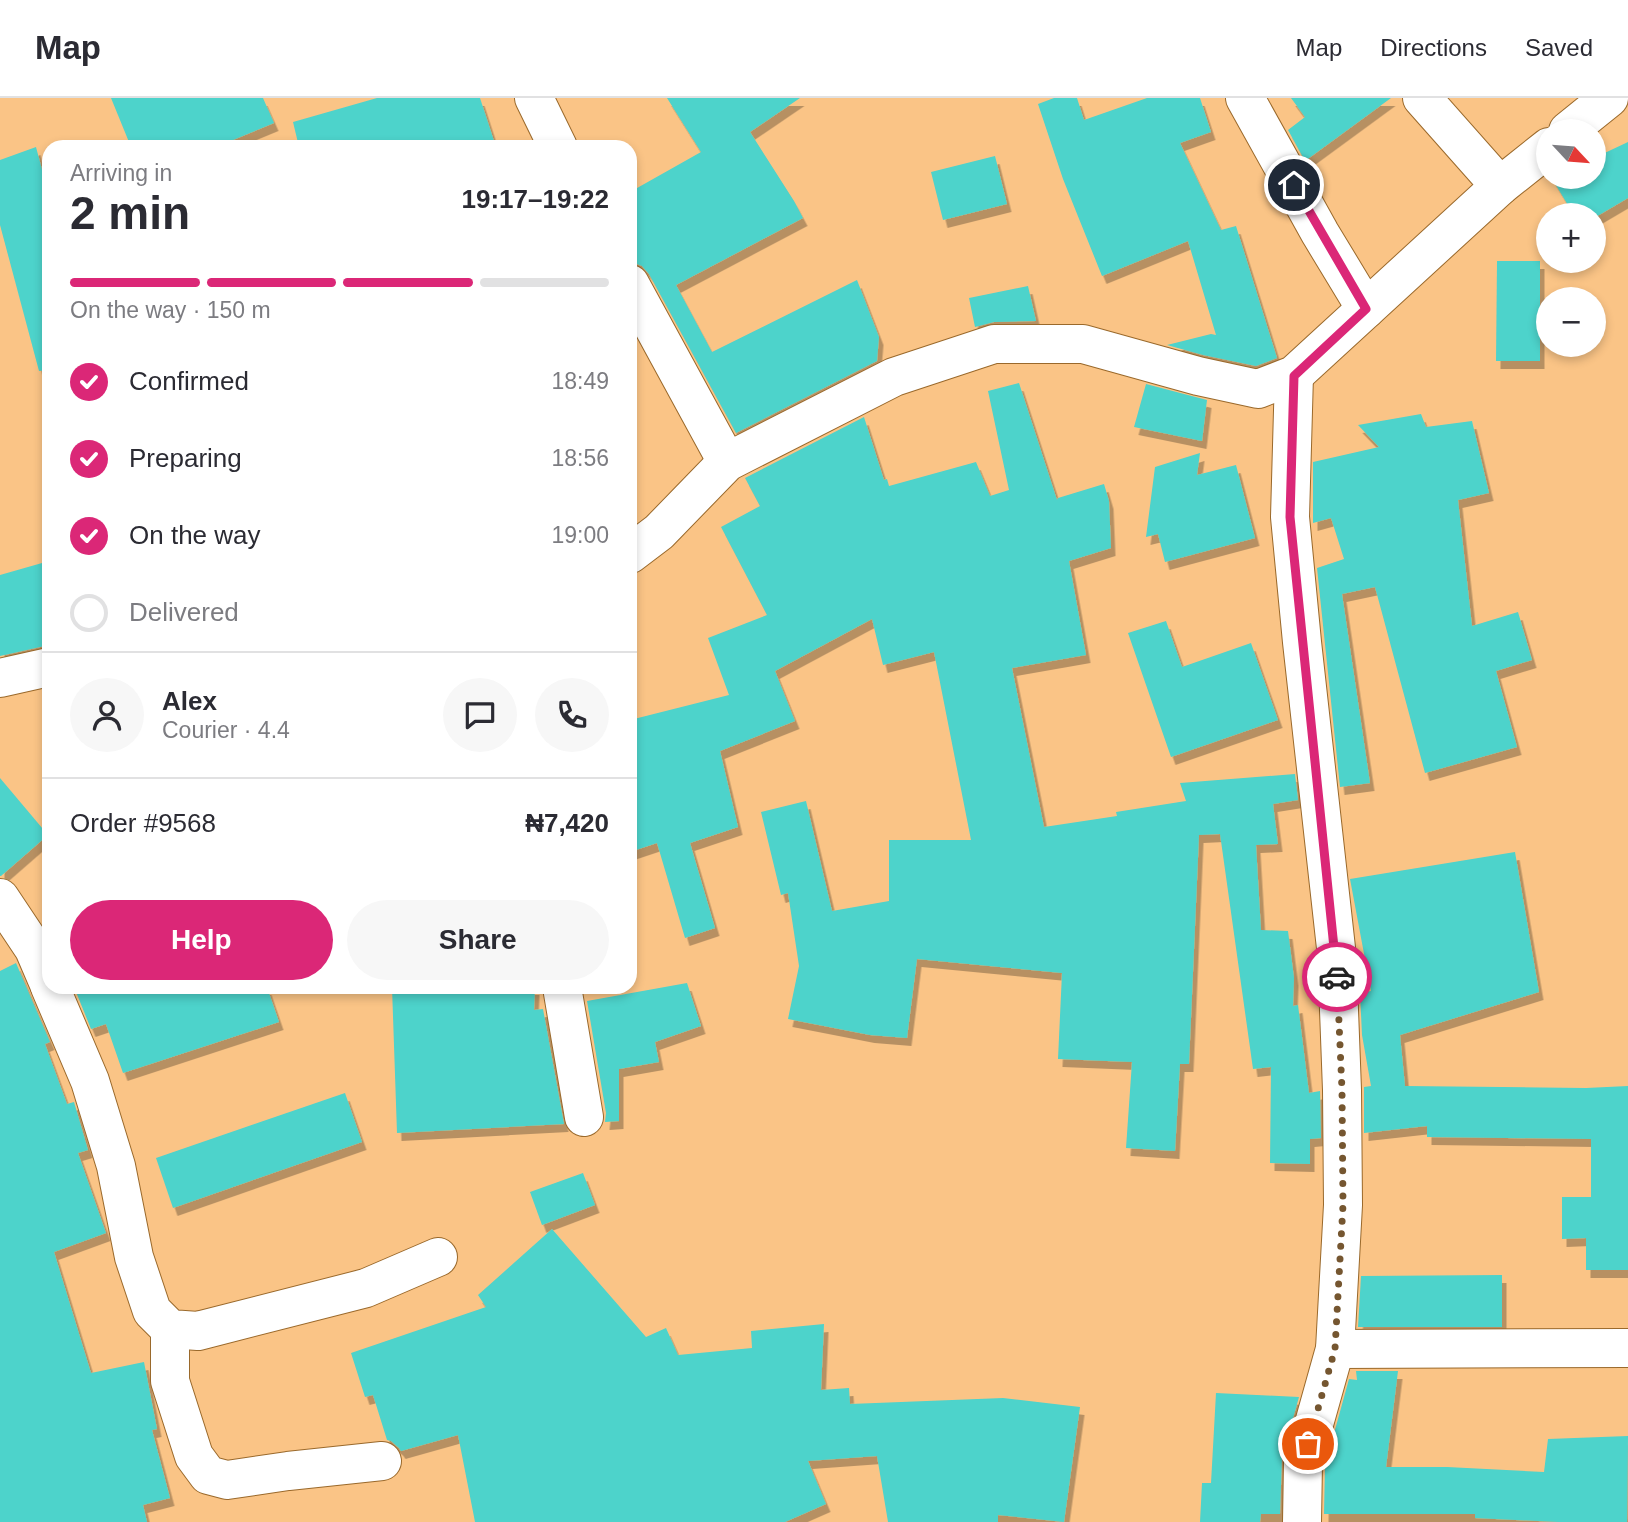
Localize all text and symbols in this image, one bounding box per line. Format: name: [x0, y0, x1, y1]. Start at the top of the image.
text: Map: [35, 29, 101, 66]
text: Map: [1296, 34, 1342, 61]
text: Directions: [1380, 34, 1487, 61]
text: Saved: [1525, 34, 1593, 61]
north arrow: [1536, 119, 1606, 189]
map controls: [1536, 119, 1606, 357]
pin: [1264, 155, 1324, 215]
text: Arriving in: [70, 160, 172, 186]
icon: home: [1275, 166, 1313, 204]
text: 19:17–19:22: [462, 184, 609, 214]
text: 2 min: [70, 187, 190, 239]
button: +: [1536, 203, 1606, 273]
button: −: [1536, 287, 1606, 357]
text: On the way · 150 m: [70, 297, 271, 323]
icon: check: [70, 363, 108, 401]
text: Confirmed: [129, 366, 249, 396]
text: 18:49: [551, 368, 609, 394]
icon: check: [70, 440, 108, 478]
text: Preparing: [129, 443, 242, 473]
text: 18:56: [551, 445, 609, 471]
icon: check: [70, 517, 108, 555]
text: On the way: [129, 520, 261, 550]
text: 19:00: [551, 522, 609, 548]
text: Delivered: [129, 597, 239, 627]
button: person: [70, 678, 144, 752]
button: chat: [443, 678, 517, 752]
button: phone: [535, 678, 609, 752]
text: Alex: [162, 686, 217, 716]
text: Courier · 4.4: [162, 717, 290, 743]
text: Order #9568: [70, 808, 216, 838]
text: ₦7,420: [525, 808, 609, 838]
button: Help: [70, 900, 333, 980]
button: Share: [347, 900, 609, 980]
courier: [1302, 942, 1372, 1012]
icon: car: [1318, 958, 1356, 996]
pin: [1278, 1414, 1338, 1474]
icon: bag: [1289, 1425, 1327, 1463]

